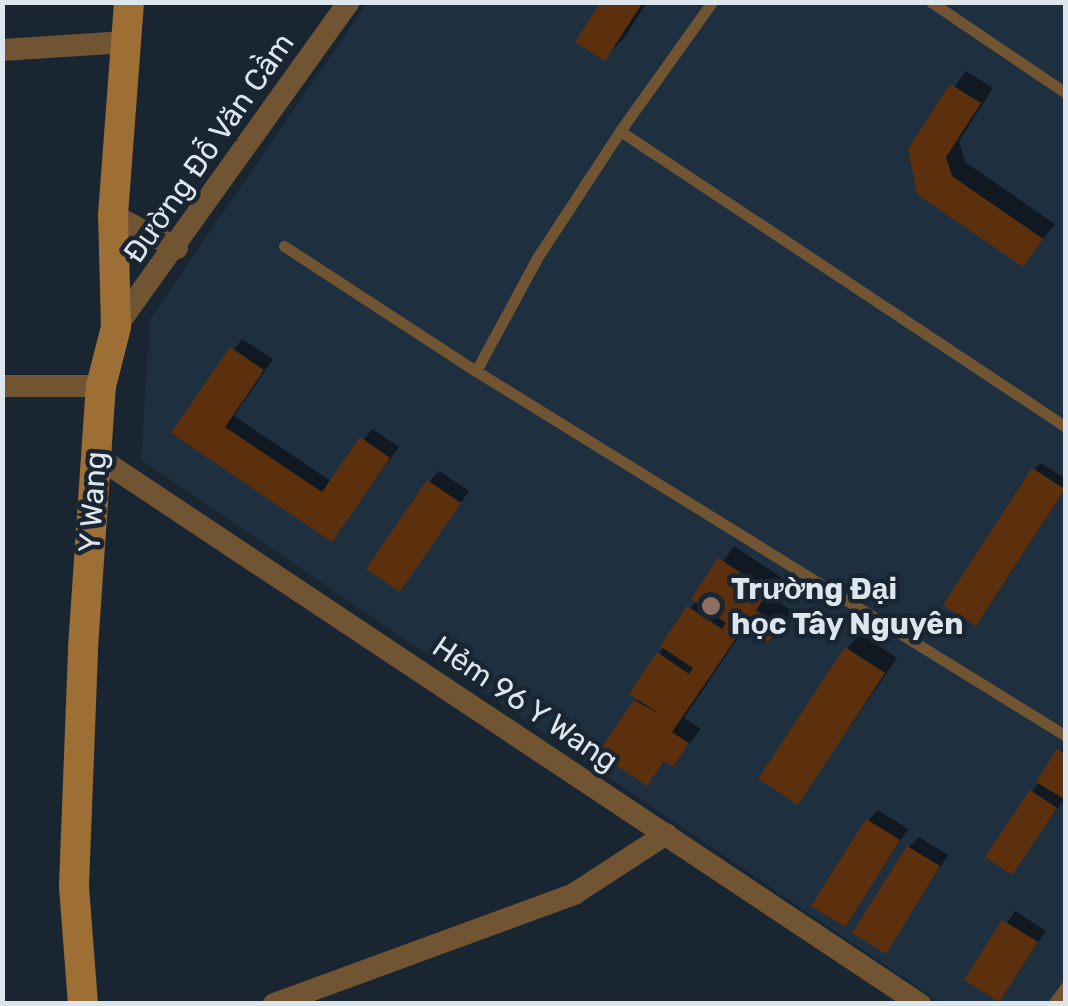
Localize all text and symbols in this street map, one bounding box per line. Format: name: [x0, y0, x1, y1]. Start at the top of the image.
street label: Đường Đỗ Văn Cầm: [116, 26, 302, 270]
street label: Y Wang: [71, 449, 115, 555]
place label: Trường Đại học Tây Nguyên: [731, 571, 965, 642]
marker: Trường Đại học Tây Nguyên: [700, 595, 722, 617]
street label: Hẻm 96 Y Wang: [425, 628, 625, 780]

